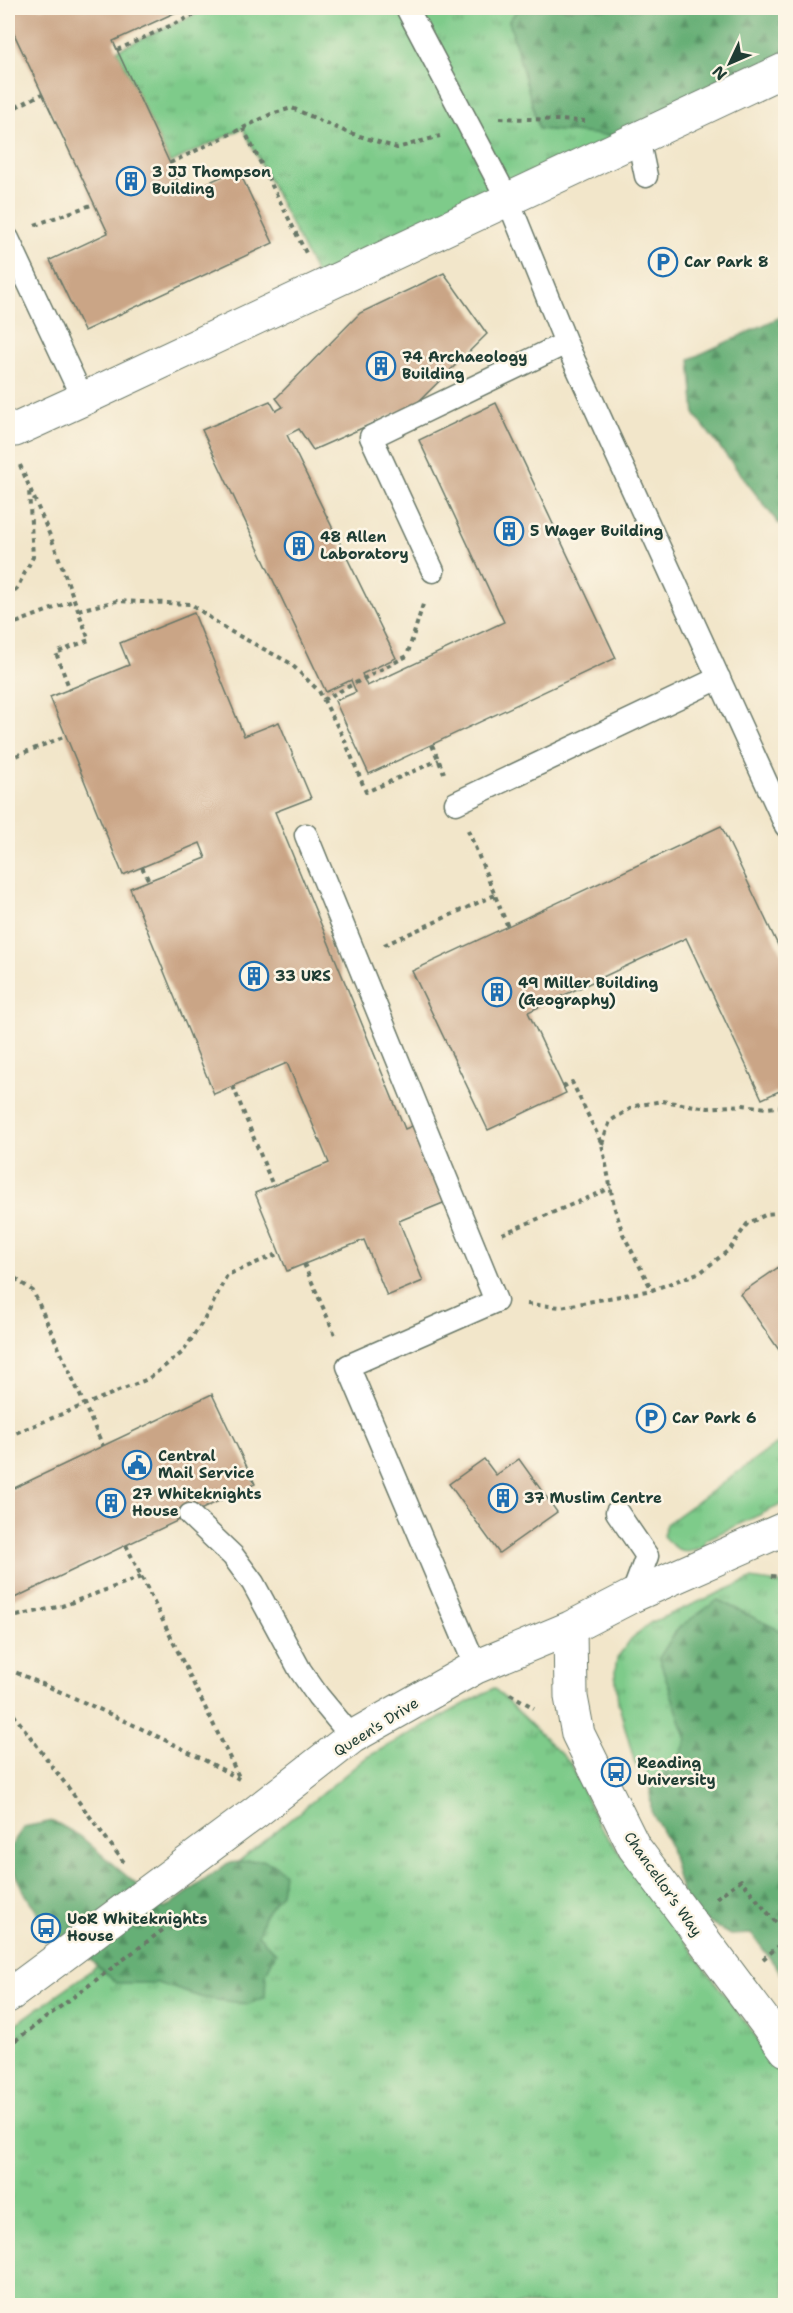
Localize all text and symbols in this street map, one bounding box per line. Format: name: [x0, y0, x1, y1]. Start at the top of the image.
north arrow: [700, 33, 760, 93]
text: N: [708, 61, 732, 85]
place label: 3 JJ Thompson Building: [152, 162, 271, 199]
building icon: 3 JJ Thompson Building: [115, 165, 147, 197]
parking icon: Car Park 8: [647, 246, 679, 278]
place label: Car Park 8: [684, 252, 768, 272]
place label: 74 Archaeology Building: [402, 347, 527, 384]
building icon: 74 Archaeology Building: [365, 350, 397, 382]
building icon: 5 Wager Building: [493, 515, 525, 547]
place label: 5 Wager Building: [530, 521, 663, 541]
place label: 48 Allen Laboratory: [320, 527, 409, 564]
building icon: 48 Allen Laboratory: [283, 530, 315, 562]
building icon: 33 URS: [238, 960, 270, 992]
place label: 33 URS: [275, 966, 331, 986]
place label: 49 Miller Building (Geography): [518, 973, 658, 1010]
building icon: 49 Miller Building (Geography): [481, 976, 513, 1008]
parking icon: Car Park 6: [635, 1402, 667, 1434]
place label: Car Park 6: [672, 1408, 756, 1428]
place label: Central Mail Service: [158, 1446, 254, 1483]
public building icon: Central Mail Service: [121, 1449, 153, 1481]
building icon: 37 Muslim Centre: [487, 1482, 519, 1514]
place label: 27 Whiteknights House: [132, 1484, 262, 1521]
building icon: 27 Whiteknights House: [95, 1487, 127, 1519]
place label: 37 Muslim Centre: [524, 1488, 662, 1508]
street label: Queen's Drive: [330, 1693, 422, 1761]
place label: Reading University: [637, 1753, 716, 1790]
bus stop icon: Reading University: [600, 1756, 632, 1788]
street label: Chancellor's Way: [619, 1828, 707, 1940]
place label: UoR Whiteknights House: [67, 1909, 207, 1946]
bus stop icon: UoR Whiteknights House: [30, 1912, 62, 1944]

